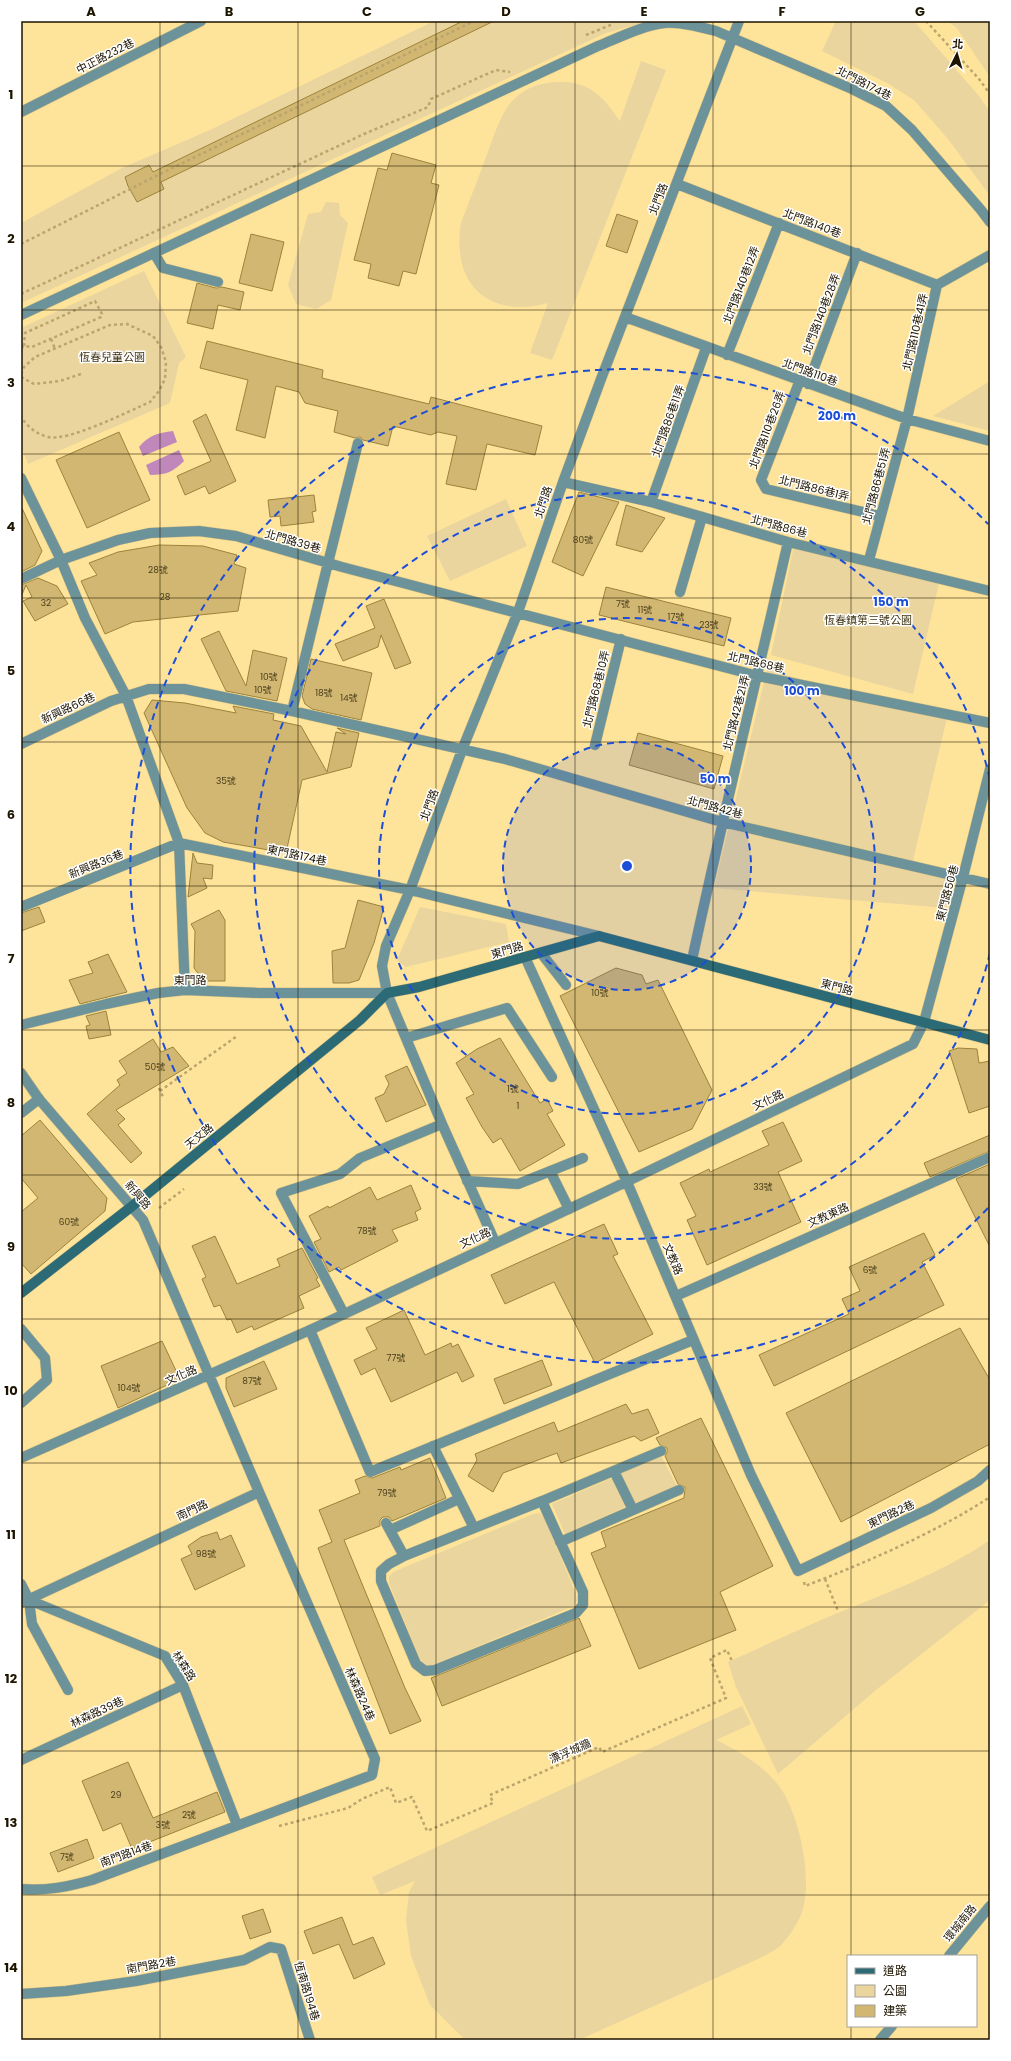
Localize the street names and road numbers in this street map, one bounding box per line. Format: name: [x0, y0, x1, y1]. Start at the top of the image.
street label: 中正路232巷: [73, 35, 137, 77]
street label: 北門路174巷: [833, 62, 895, 104]
street label: 北門路: [645, 181, 671, 217]
street label: 北門路140巷: [780, 205, 844, 241]
street label: 北門路140巷12弄: [719, 244, 763, 326]
street label: 北門路140巷28弄: [798, 271, 844, 357]
street label: 北門路110巷41弄: [898, 292, 932, 372]
street label: 北門路110巷: [780, 355, 840, 389]
street label: 北門路86巷11弄: [647, 383, 689, 459]
street label: 北門路110巷26弄: [745, 389, 789, 471]
street label: 北門路86巷51弄: [858, 446, 894, 526]
street label: 北門路86巷1弄: [777, 471, 851, 505]
street label: 北門路: [530, 484, 556, 520]
street label: 北門路86巷: [749, 511, 809, 541]
street label: 北門路39巷: [263, 525, 323, 557]
street label: 北門路68巷: [726, 648, 786, 676]
street label: 北門路68巷10弄: [579, 649, 613, 729]
street label: 北門路42巷21弄: [719, 673, 753, 753]
street label: 新興路66巷: [38, 688, 98, 728]
street label: 北門路: [416, 787, 442, 823]
street label: 北門路42巷: [685, 792, 745, 822]
street label: 東門路174巷: [266, 841, 328, 869]
street label: 新興路36巷: [66, 846, 126, 882]
street label: 東門路50巷: [932, 863, 962, 923]
street label: 東門路: [489, 938, 525, 962]
street label: 東門路: [174, 972, 207, 988]
street label: 東門路: [819, 975, 855, 999]
street label: 文化路: [750, 1086, 786, 1114]
street label: 天文路: [181, 1119, 217, 1153]
street label: 新興路: [121, 1177, 155, 1213]
street label: 文教東路: [805, 1199, 851, 1231]
street label: 文化路: [457, 1224, 493, 1252]
street label: 文教路: [659, 1241, 687, 1277]
street label: 文化路: [163, 1361, 199, 1389]
street label: 南門路: [174, 1496, 210, 1524]
street label: 東門路2巷: [865, 1496, 917, 1532]
street label: 林森路: [168, 1648, 200, 1684]
street label: 林森路24巷: [341, 1665, 379, 1723]
street label: 林森路39巷: [68, 1693, 126, 1731]
street label: 漂浮城牆: [547, 1735, 593, 1767]
street label: 南門路14巷: [98, 1837, 154, 1871]
street label: 環城南路: [940, 1901, 980, 1945]
street label: 南門路2巷: [125, 1953, 177, 1977]
street label: 恆南路194巷: [290, 1959, 324, 2023]

